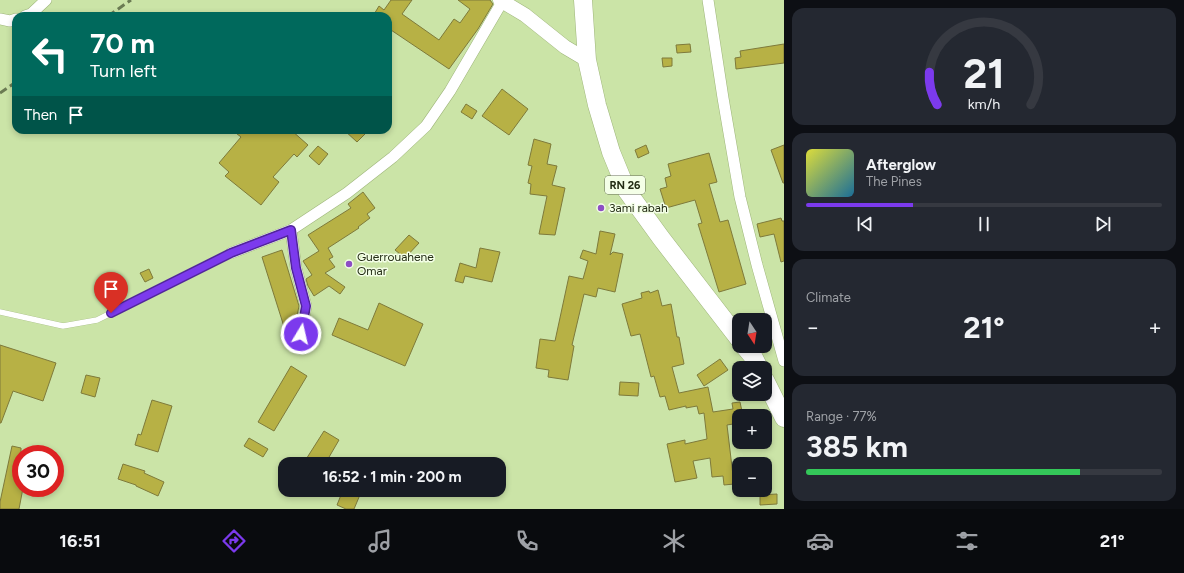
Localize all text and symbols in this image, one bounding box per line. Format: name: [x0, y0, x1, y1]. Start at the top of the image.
text: 70 m: [90, 26, 155, 60]
icon: left: [24, 28, 76, 80]
text: 21: [963, 47, 1005, 97]
text: Turn left: [90, 60, 157, 82]
text: km/h: [968, 94, 1000, 112]
icon: arrive: [65, 104, 87, 126]
text: Then: [24, 106, 57, 124]
text: Afterglow: [866, 156, 936, 174]
text: The Pines: [866, 174, 922, 189]
road number: RN 26: [605, 176, 645, 194]
place label: 3ami rabah: [609, 201, 668, 215]
marker: 3ami rabah: [596, 203, 606, 213]
icon: previous: [854, 213, 876, 235]
icon: pause: [973, 213, 995, 235]
icon: next: [1092, 213, 1114, 235]
place label: Guerrouahene Omar: [357, 250, 434, 278]
marker: Guerrouahene Omar: [344, 259, 354, 269]
pin: [94, 272, 128, 313]
icon: arrive: [100, 278, 122, 300]
text: Climate: [806, 290, 851, 305]
text: 21°: [963, 309, 1005, 346]
position arrow: [280, 313, 322, 355]
north arrow: [732, 313, 772, 353]
map controls: [732, 313, 772, 497]
text: −: [806, 314, 820, 341]
text: +: [1148, 314, 1162, 341]
button: layers: [732, 361, 772, 401]
button: +: [732, 409, 772, 449]
text: Range · 77%: [806, 409, 877, 424]
text: 385 km: [806, 428, 908, 465]
speed limit sign: 30: [12, 445, 64, 497]
button: −: [732, 457, 772, 497]
text: 16:52 · 1 min · 200 m: [322, 468, 462, 486]
icon: directions: [220, 527, 248, 555]
icon: music: [366, 527, 394, 555]
icon: phone: [513, 527, 541, 555]
icon: climate: [660, 527, 688, 555]
icon: car: [806, 527, 834, 555]
icon: filters: [953, 527, 981, 555]
text: 16:51: [59, 530, 101, 552]
text: 21°: [1100, 530, 1125, 552]

